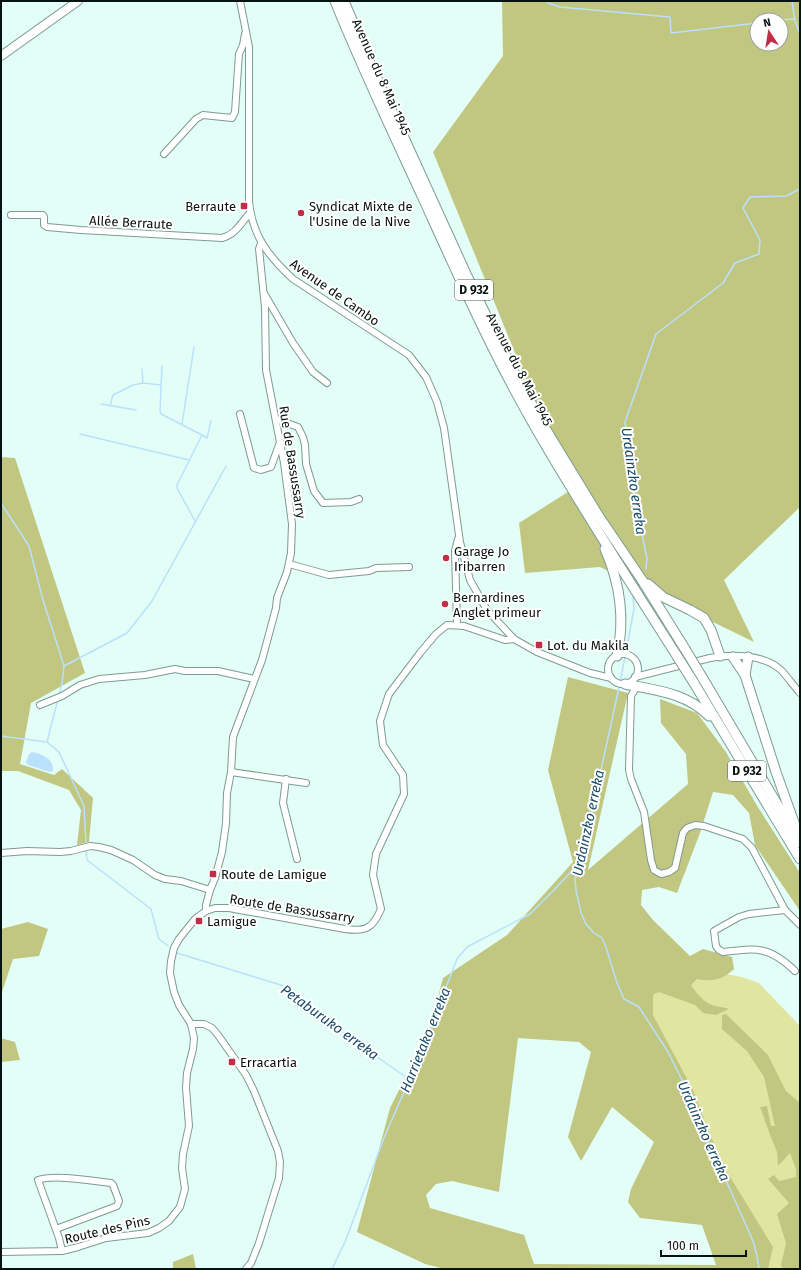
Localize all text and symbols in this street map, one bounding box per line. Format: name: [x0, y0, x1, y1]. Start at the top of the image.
north arrow: [749, 12, 789, 52]
text: N: [762, 16, 772, 30]
street label: Avenue du 8 Mai 1945: [349, 17, 414, 138]
place label: Berraute: [185, 199, 236, 214]
place label: Syndicat Mixte de l'Usine de la Nive: [309, 199, 413, 229]
marker: Berraute: [239, 201, 249, 211]
marker: Syndicat Mixte de l'Usine de la Nive: [296, 208, 306, 218]
street label: Allée Berraute: [89, 213, 173, 232]
street label: Avenue de Cambo: [287, 256, 382, 329]
road number: D 932: [455, 280, 493, 300]
street label: Avenue du 8 Mai 1945: [483, 310, 556, 428]
street label: Rue de Bassussarry: [276, 405, 309, 520]
water label: Urdainzko erreka: [618, 426, 649, 536]
place label: Garage Jo Iribarren: [454, 544, 509, 574]
marker: Garage Jo Iribarren: [441, 553, 451, 563]
place label: Bernardines Anglet primeur: [453, 590, 541, 620]
marker: Bernardines Anglet primeur: [440, 599, 450, 609]
place label: Lot. du Makila: [547, 638, 629, 653]
marker: Lot. du Makila: [534, 640, 544, 650]
road number: D 932: [728, 761, 766, 781]
water label: Urdainzko erreka: [569, 768, 608, 878]
place label: Route de Lamigue: [221, 867, 327, 882]
marker: Route de Lamigue: [208, 869, 218, 879]
street label: Route de Bassussarry: [229, 891, 356, 926]
place label: Lamigue: [207, 914, 257, 929]
marker: Lamigue: [194, 916, 204, 926]
water label: Petaburuko erreka: [277, 981, 382, 1064]
water label: Harrietako erreka: [397, 985, 454, 1095]
place label: Erracartia: [240, 1055, 297, 1070]
marker: Erracartia: [227, 1057, 237, 1067]
water label: Urdainzko erreka: [674, 1078, 733, 1184]
street label: Route des Pins: [63, 1212, 151, 1247]
scale bar: [661, 1232, 746, 1258]
text: 100 m: [667, 1239, 699, 1253]

